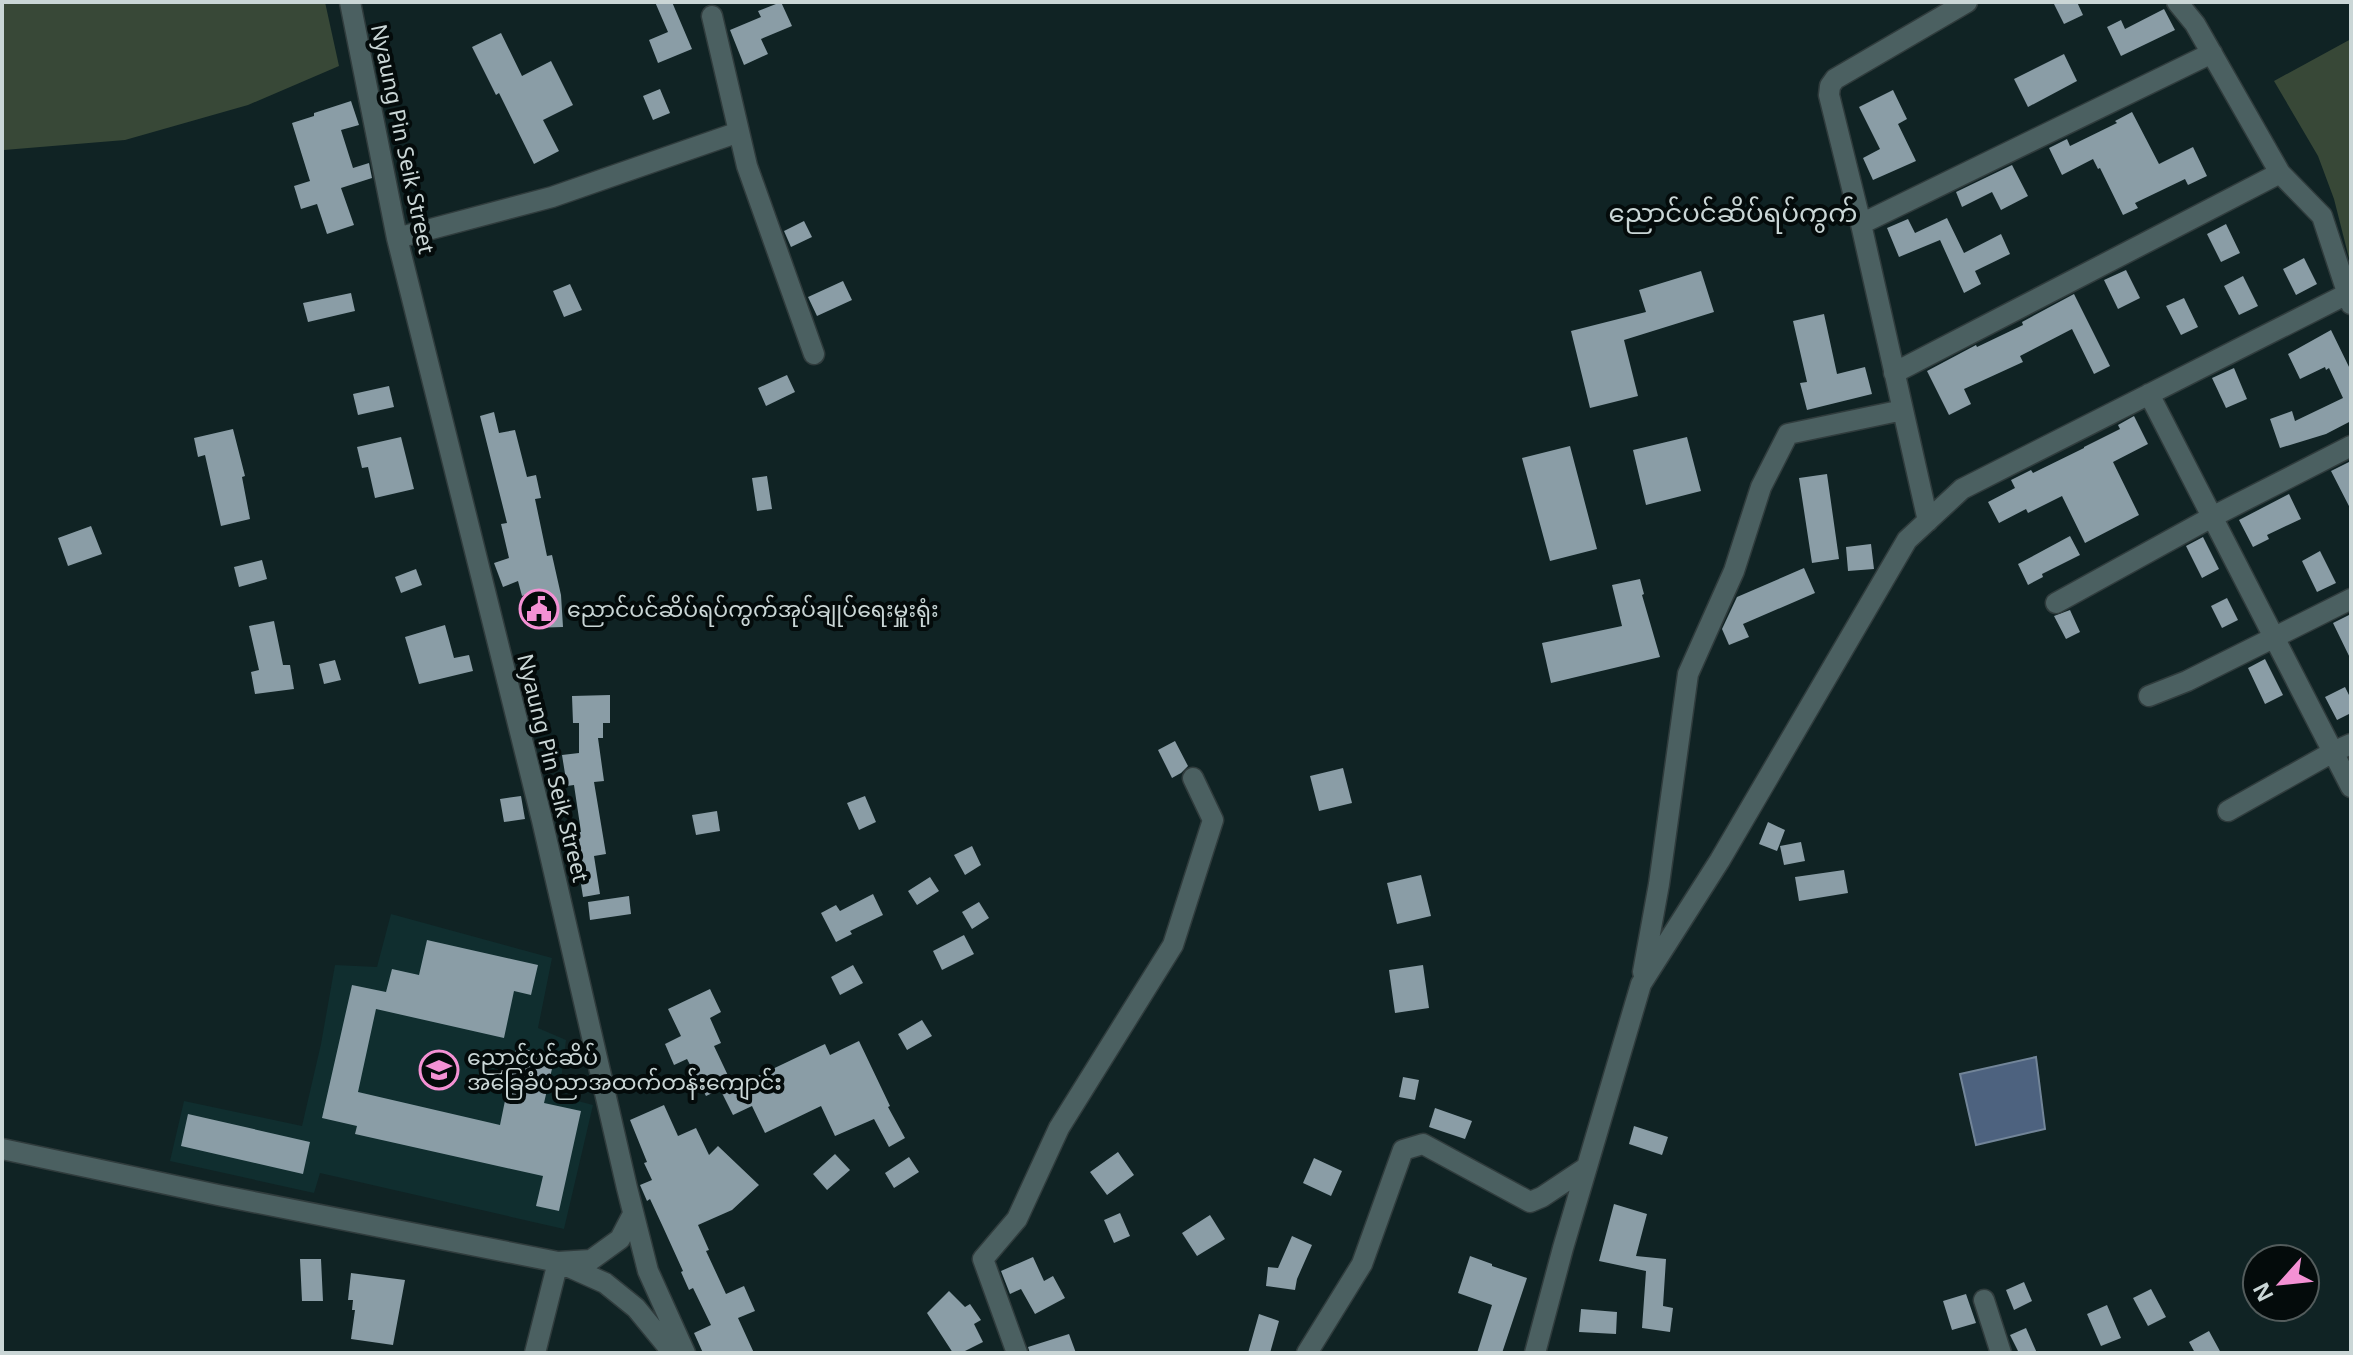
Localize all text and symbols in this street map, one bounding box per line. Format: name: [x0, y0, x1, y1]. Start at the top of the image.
street label: Nyaung Pin Seik Street: [352, 20, 448, 259]
district label: ညောင်ပင်ဆိပ်ရပ်ကွက်: [1609, 188, 1857, 244]
public building icon: ညောင်ပင်ဆိပ်ရပ်ကွက်အုပ်ချုပ်ရေးမှူးရုံး: [518, 588, 560, 630]
place label: ညောင်ပင်ဆိပ်ရပ်ကွက်အုပ်ချုပ်ရေးမှူးရုံး: [567, 588, 939, 636]
street label: Nyaung Pin Seik Street: [498, 649, 602, 888]
place label: ညောင်ပင်ဆိပ် အခြေခံပညာအထက်တန်းကျောင်း: [467, 1036, 782, 1109]
school or university icon: ညောင်ပင်ဆိပ် အခြေခံပညာအထက်တန်းကျောင်း: [418, 1049, 460, 1091]
north arrow: [2241, 1243, 2321, 1323]
text: N: [2240, 1272, 2291, 1310]

